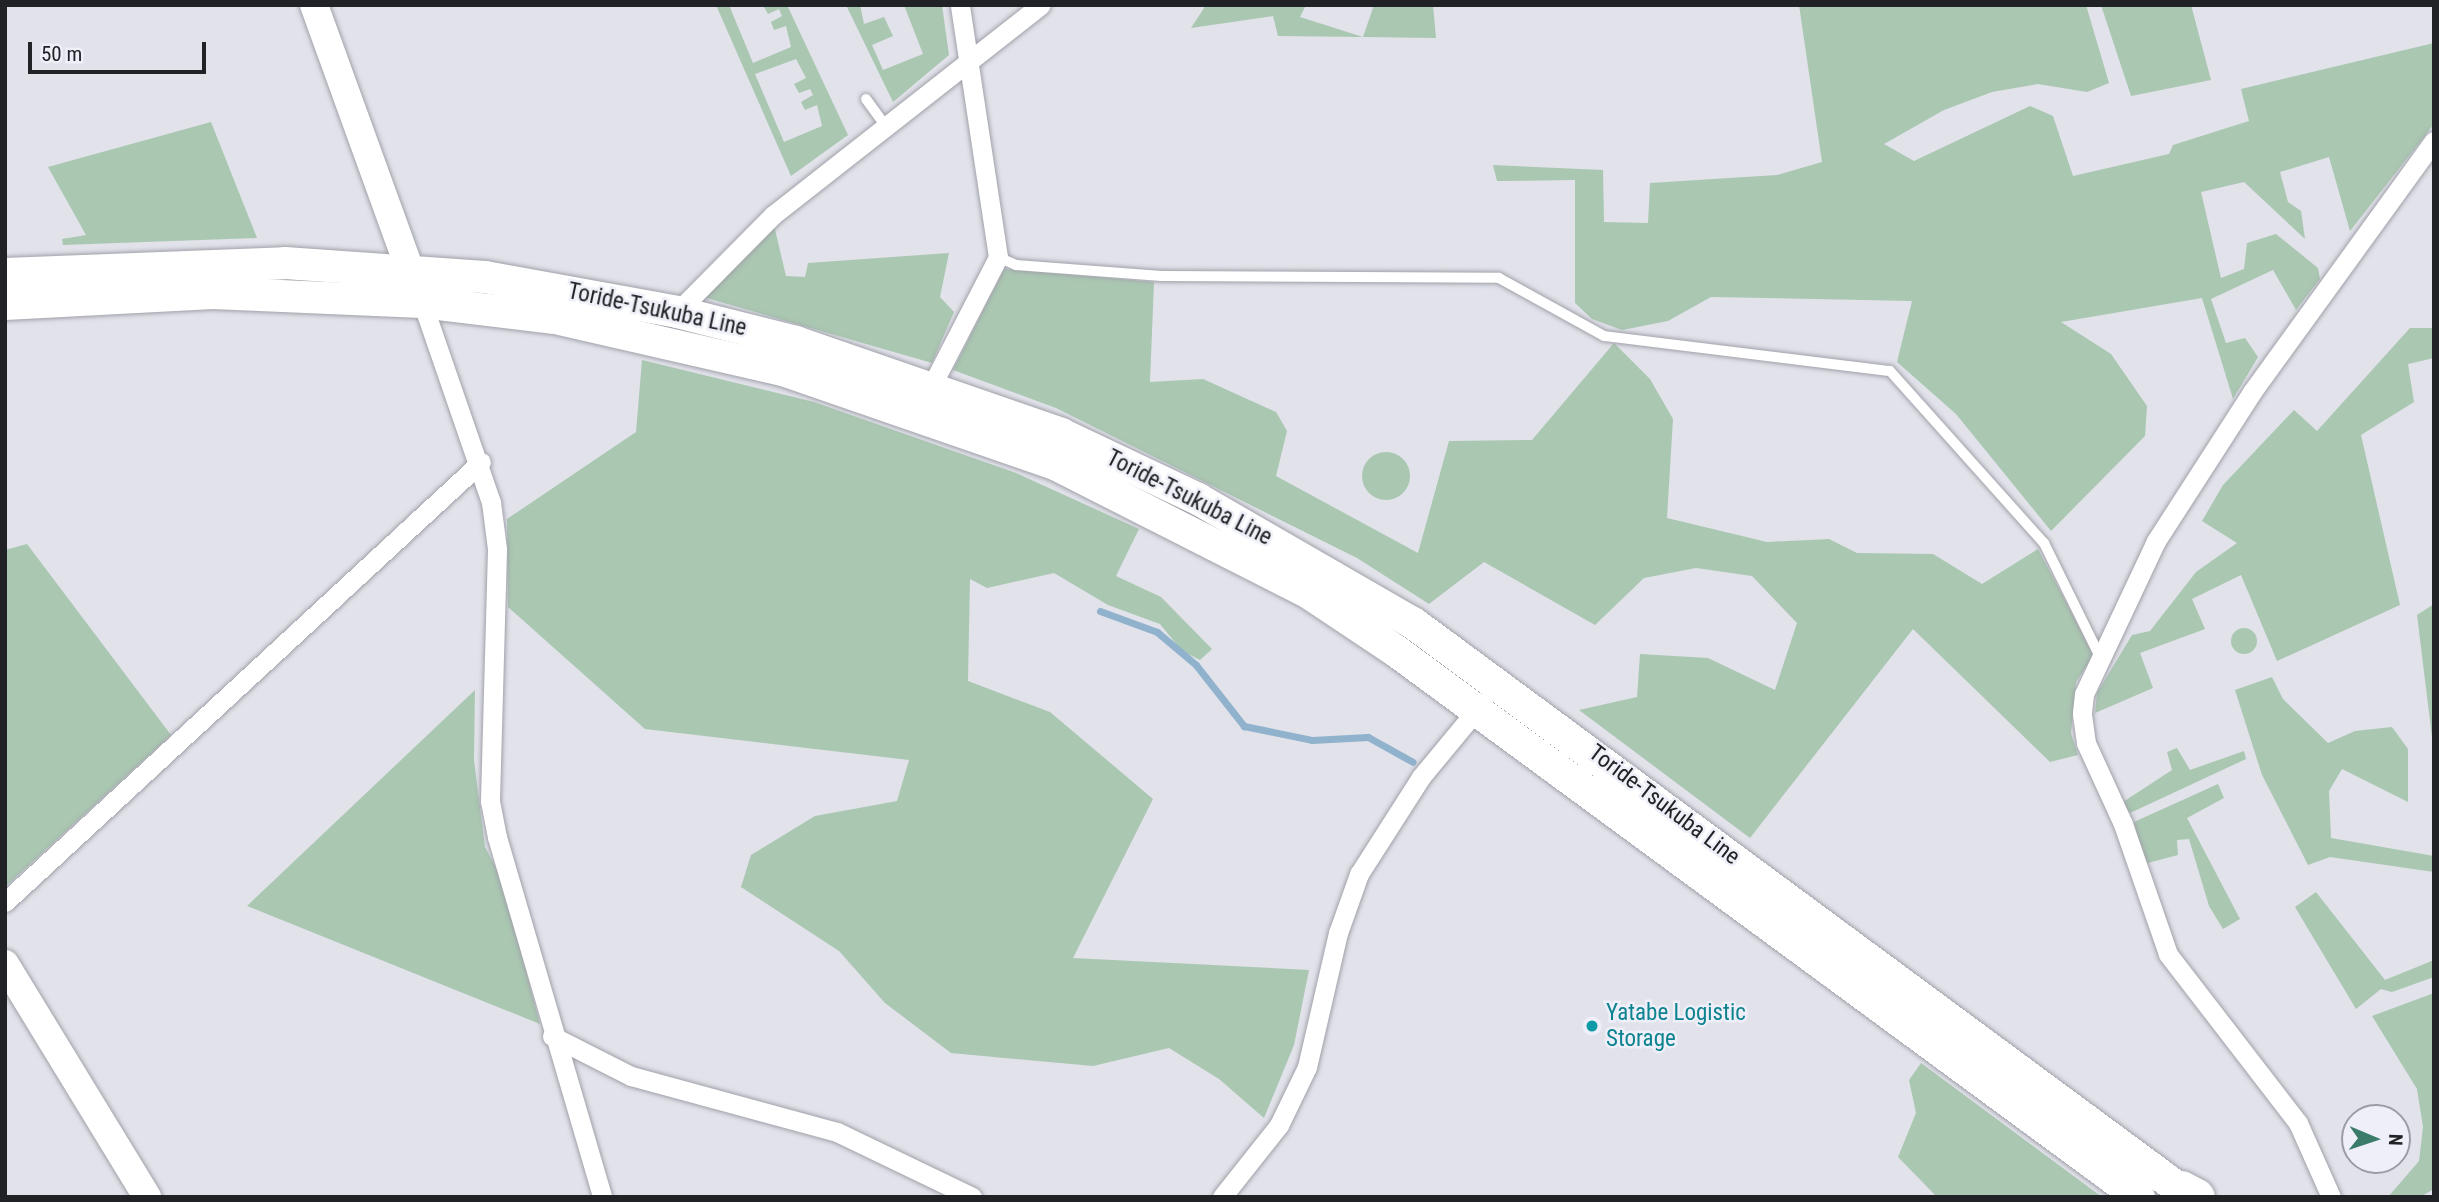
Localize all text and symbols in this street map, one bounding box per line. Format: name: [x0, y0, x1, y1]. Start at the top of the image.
scale bar: [32, 28, 210, 72]
text: 50 m: [41, 42, 82, 66]
street label: Toride-Tsukuba Line: [565, 278, 749, 342]
street label: Toride-Tsukuba Line: [1102, 444, 1276, 552]
street label: Toride-Tsukuba Line: [1583, 739, 1745, 871]
place label: Yatabe Logistic Storage: [1606, 999, 1746, 1053]
marker: Yatabe Logistic Storage: [1584, 1018, 1600, 1034]
north arrow: [2341, 1104, 2411, 1174]
text: N: [2384, 1133, 2407, 1146]

